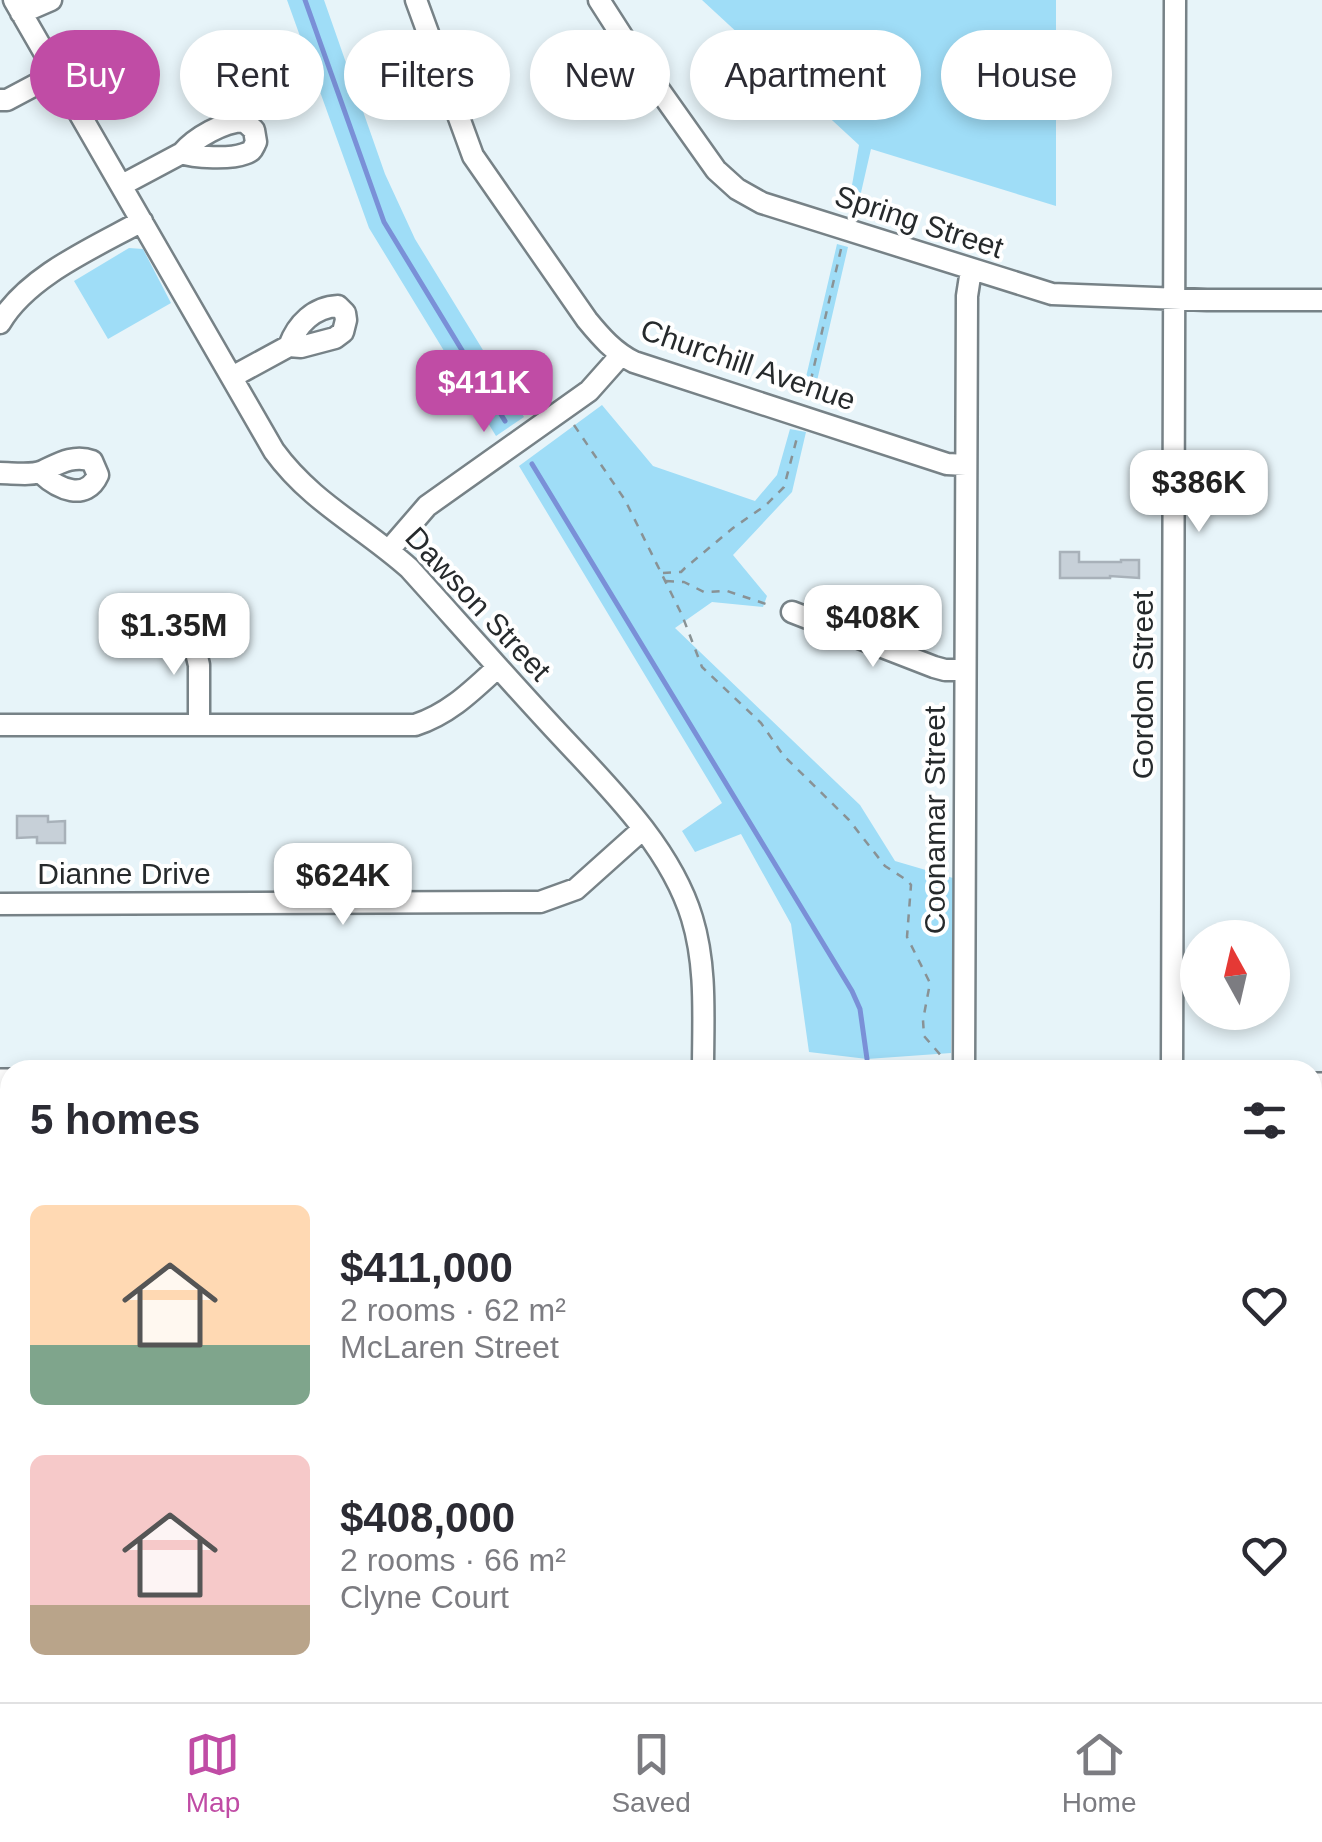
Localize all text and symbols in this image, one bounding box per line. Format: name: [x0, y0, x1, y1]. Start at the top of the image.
chip: Buy: [30, 30, 160, 120]
chip: Rent: [180, 30, 324, 120]
chip: Filters: [344, 30, 510, 120]
chip: New: [530, 30, 670, 120]
chip: Apartment: [690, 30, 921, 120]
chip: House: [941, 30, 1112, 120]
street label: Spring Street: [831, 179, 1008, 264]
street label: Churchill Avenue: [637, 312, 860, 417]
pin: $411K: [414, 350, 554, 435]
text: $411K: [438, 364, 530, 400]
pin: $386K: [1129, 450, 1269, 535]
text: $386K: [1152, 464, 1246, 500]
street label: Dawson Street: [399, 520, 558, 687]
pin: $408K: [803, 585, 943, 670]
street label: Gordon Street: [1126, 590, 1159, 779]
pin: $1.35M: [93, 593, 255, 678]
text: $408K: [826, 599, 920, 635]
text: $1.35M: [121, 607, 227, 643]
street label: Coonamar Street: [918, 705, 951, 934]
pin: $624K: [273, 843, 413, 928]
street label: Dianne Drive: [37, 857, 211, 890]
text: $624K: [296, 857, 390, 893]
north arrow: [1180, 920, 1290, 1030]
map controls: [1180, 920, 1290, 1030]
icon: filters: [1237, 1093, 1292, 1148]
text: 5 homes: [30, 1096, 200, 1143]
text: $411,000: [340, 1244, 513, 1291]
icon: home: [110, 1245, 230, 1365]
icon: heart: [1237, 1278, 1292, 1333]
text: 2 rooms · 62 m²: [340, 1292, 566, 1328]
text: McLaren Street: [340, 1329, 559, 1365]
text: $408,000: [340, 1494, 515, 1541]
icon: home: [110, 1495, 230, 1615]
icon: heart: [1237, 1528, 1292, 1583]
text: 2 rooms · 66 m²: [340, 1542, 566, 1578]
text: Clyne Court: [340, 1579, 509, 1615]
tab: Map: [185, 1727, 240, 1819]
tab: Saved: [611, 1727, 691, 1819]
tab: Home: [1062, 1727, 1136, 1819]

